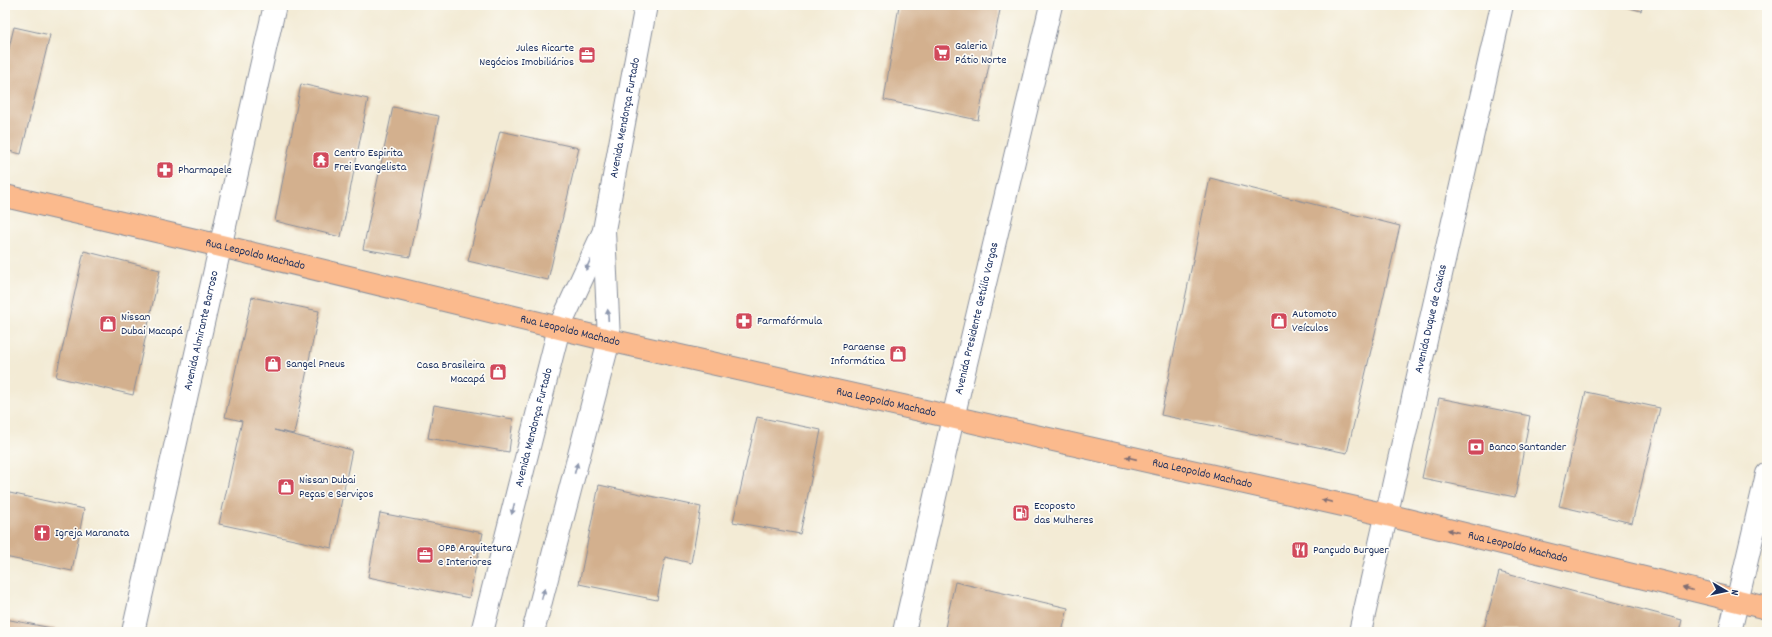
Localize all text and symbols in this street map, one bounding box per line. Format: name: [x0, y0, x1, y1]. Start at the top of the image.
place label: Galeria Pátio Norte: [955, 38, 1007, 69]
place label: Jules Ricarte Negócios Imobiliários: [479, 40, 574, 71]
supermarket icon: Galeria Pátio Norte: [932, 43, 952, 63]
office icon: Jules Ricarte Negócios Imobiliários: [577, 45, 597, 65]
street label: Avenida Mendonça Furtado: [605, 56, 645, 179]
place label: Centro Espirita Frei Evangelista: [334, 145, 407, 176]
temple icon: Centro Espirita Frei Evangelista: [311, 150, 331, 170]
pharmacy icon: Pharmapele: [155, 160, 175, 180]
place label: Pharmapele: [178, 162, 232, 179]
street label: Rua Leopoldo Machado: [204, 234, 307, 275]
street label: Avenida Presidente Getúlio Vargas: [950, 240, 1003, 396]
one-way arrow: [585, 260, 591, 271]
street label: Avenida Duque de Caxias: [1410, 263, 1451, 375]
street label: Avenida Almirante Barroso: [179, 269, 223, 392]
place label: Automoto Veículos: [1292, 306, 1337, 337]
place label: Nissan Dubai Macapá: [121, 309, 183, 340]
one-way arrow: [605, 309, 612, 321]
street label: Rua Leopoldo Machado: [519, 310, 622, 351]
pharmacy icon: Farmafórmula: [734, 311, 754, 331]
shop icon: Automoto Veículos: [1269, 311, 1289, 331]
place label: Farmafórmula: [757, 313, 823, 330]
shop icon: Nissan Dubai Macapá: [98, 314, 118, 334]
place label: Paraense Informática: [830, 339, 885, 370]
shop icon: Paraense Informática: [888, 344, 908, 364]
shop icon: Sangel Pneus: [263, 354, 283, 374]
place label: Sangel Pneus: [286, 356, 345, 373]
place label: Casa Brasileira Macapá: [417, 357, 485, 388]
shop icon: Casa Brasileira Macapá: [488, 362, 508, 382]
street label: Avenida Mendonça Furtado: [511, 366, 557, 489]
street label: Rua Leopoldo Machado: [834, 383, 938, 422]
bank icon: Banco Santander: [1466, 437, 1486, 457]
place label: Banco Santander: [1489, 439, 1567, 456]
one-way arrow: [1125, 454, 1138, 460]
street label: Rua Leopoldo Machado: [1151, 454, 1254, 493]
one-way arrow: [573, 462, 579, 474]
place label: Nissan Dubai Peças e Serviços: [299, 472, 373, 503]
shop icon: Nissan Dubai Peças e Serviços: [276, 477, 296, 497]
place label: Ecoposto das Mulheres: [1034, 498, 1094, 529]
one-way arrow: [1320, 498, 1333, 504]
one-way arrow: [510, 503, 516, 516]
fuel station icon: Ecoposto das Mulheres: [1011, 503, 1031, 523]
church icon: Igreja Maranata: [32, 523, 52, 543]
place label: Igreja Maranata: [55, 525, 130, 542]
street label: Rua Leopoldo Machado: [1466, 527, 1569, 567]
one-way arrow: [1447, 528, 1459, 534]
place label: OPB Arquitetura e Interiores: [438, 540, 512, 571]
restaurant icon: Pançudo Burguer: [1290, 540, 1310, 560]
place label: Pançudo Burguer: [1313, 542, 1389, 559]
office icon: OPB Arquitetura e Interiores: [415, 545, 435, 565]
north arrow: [1706, 571, 1746, 611]
one-way arrow: [1682, 585, 1694, 591]
one-way arrow: [541, 588, 547, 600]
text: N: [1725, 588, 1742, 597]

